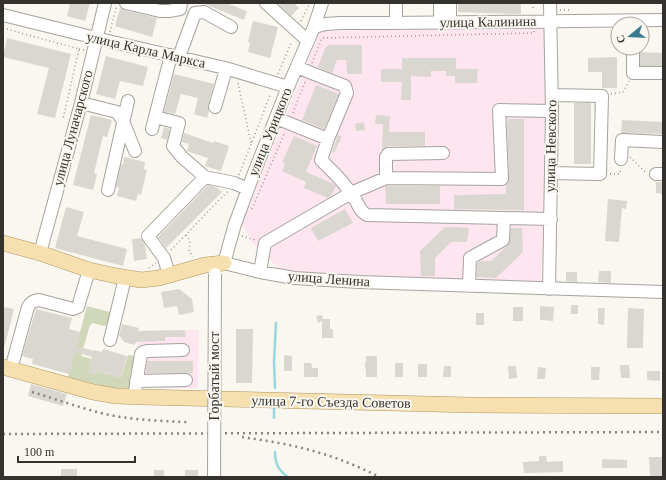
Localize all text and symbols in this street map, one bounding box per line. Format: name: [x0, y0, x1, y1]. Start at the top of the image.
street label: улица Калинина: [440, 14, 537, 30]
north arrow: [610, 16, 650, 56]
street label: улица Карла Маркса: [85, 29, 208, 71]
text: С: [614, 33, 627, 45]
street label: улица Луначарского: [50, 68, 96, 188]
street label: улица Урицкого: [245, 86, 295, 178]
street label: улица Невского: [543, 100, 559, 192]
street label: улица Ленина: [287, 269, 371, 289]
street label: Горбатый мост: [207, 332, 222, 420]
street label: улица 7-го Съезда Советов: [251, 393, 411, 411]
scale bar: [18, 438, 135, 464]
text: 100 m: [24, 445, 55, 459]

